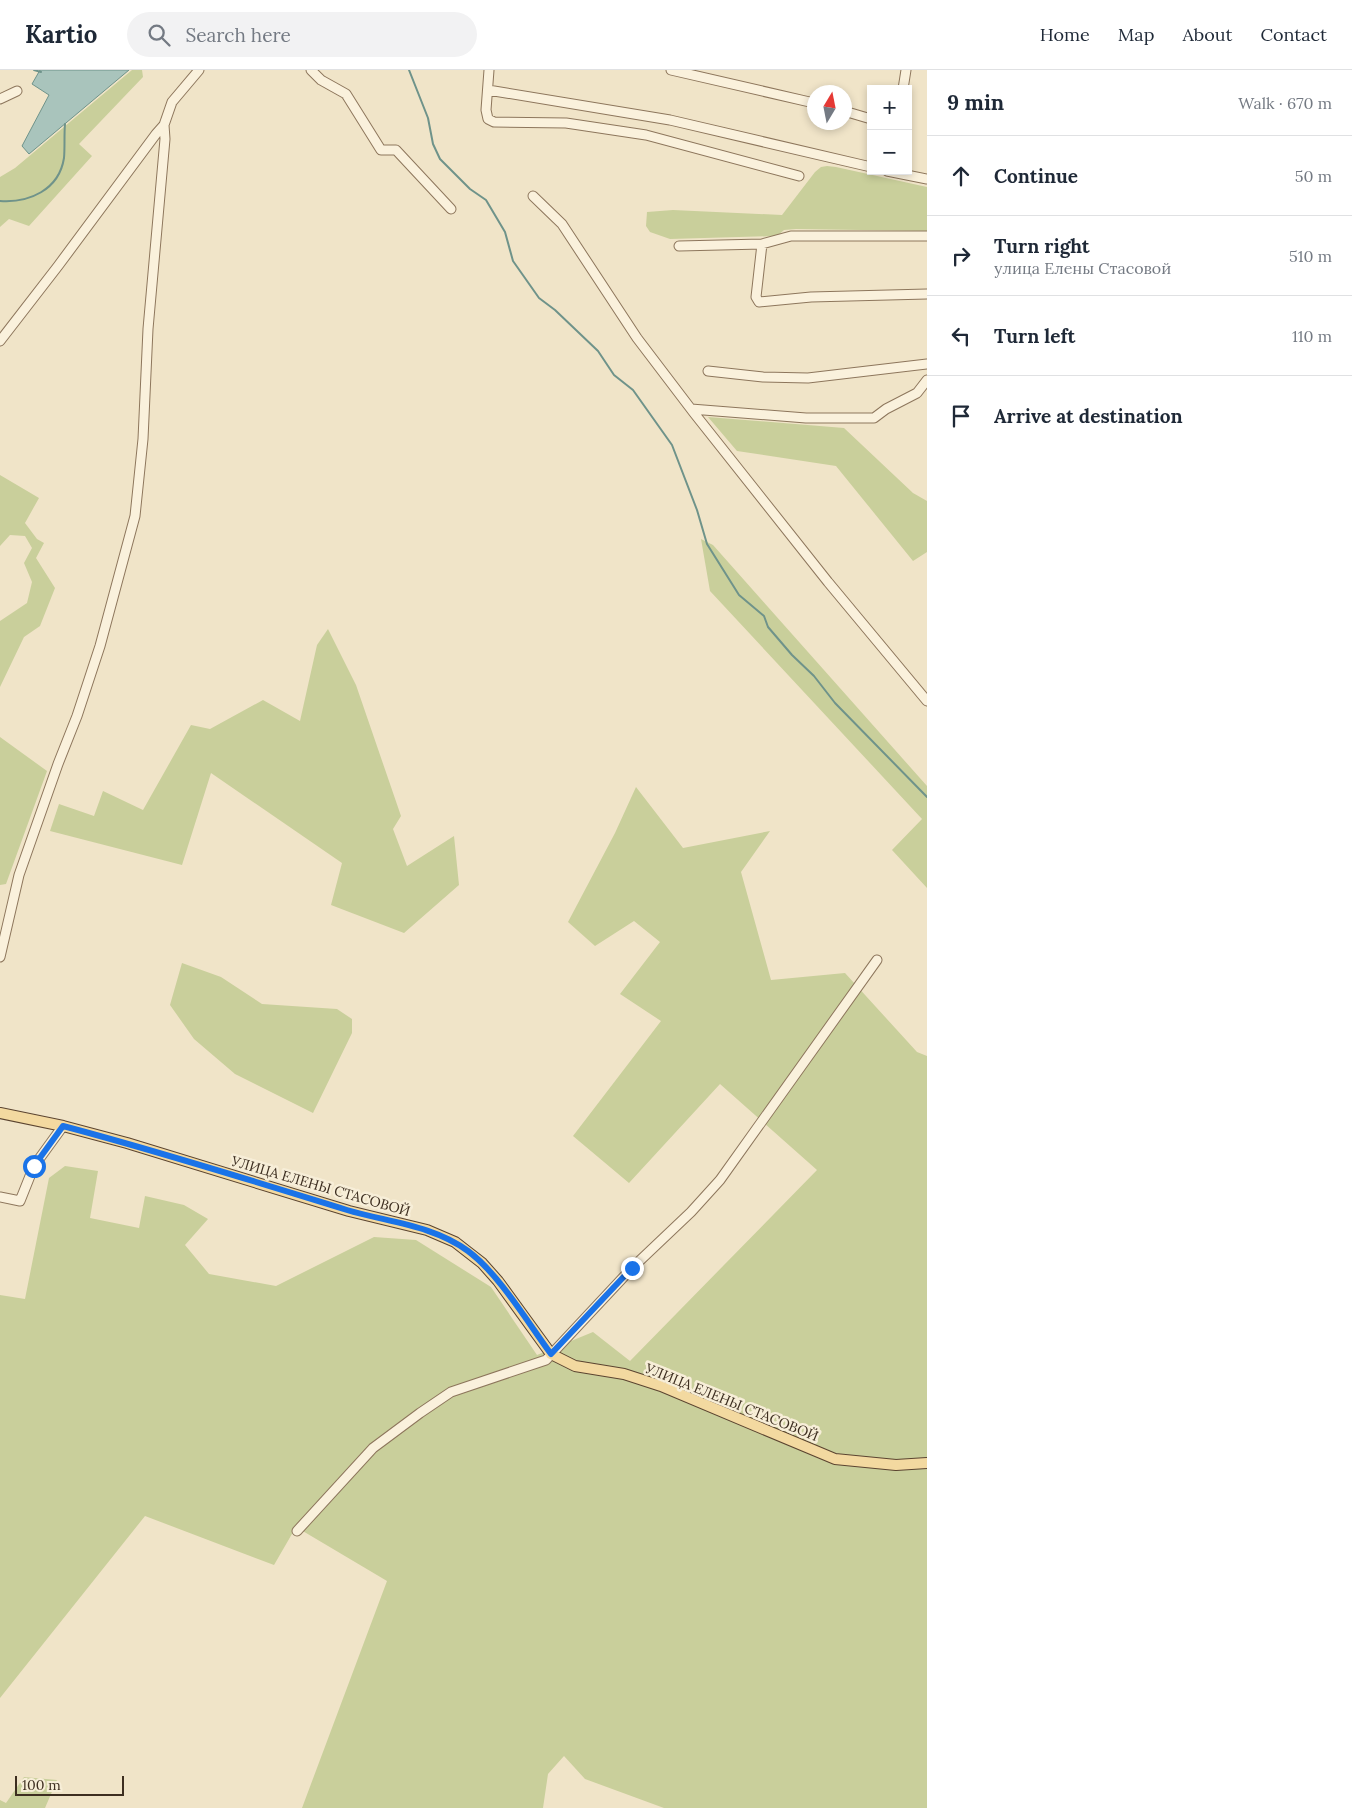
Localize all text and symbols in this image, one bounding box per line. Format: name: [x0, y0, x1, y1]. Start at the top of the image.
search box: [127, 12, 477, 57]
text: Kartio: [25, 19, 97, 50]
icon: search: [145, 21, 173, 49]
text: Search here: [185, 23, 291, 47]
text: Home: [1040, 23, 1090, 46]
text: Map: [1118, 23, 1154, 46]
text: About: [1182, 23, 1232, 46]
text: Contact: [1260, 23, 1327, 46]
north arrow: [807, 85, 852, 130]
map controls: [867, 85, 912, 175]
button: +: [867, 85, 912, 130]
text: 9 min: [947, 89, 1004, 116]
text: Walk · 670 m: [1238, 93, 1332, 113]
button: −: [867, 130, 912, 175]
icon: ahead: [947, 162, 975, 190]
text: Continue: [994, 164, 1078, 188]
text: 50 m: [1295, 166, 1332, 186]
text: Turn right: [994, 234, 1090, 258]
icon: right: [947, 242, 975, 270]
text: 510 m: [1289, 246, 1332, 266]
text: улица Елены Стасовой: [994, 258, 1171, 278]
icon: left: [947, 322, 975, 350]
text: Turn left: [994, 324, 1075, 348]
text: 110 m: [1292, 326, 1332, 346]
icon: arrive: [947, 402, 975, 430]
text: Arrive at destination: [994, 404, 1183, 428]
street label: УЛИЦА ЕЛЕНЫ СТАСОВОЙ: [228, 1152, 413, 1220]
route start: [23, 1155, 46, 1178]
route end: [621, 1257, 644, 1280]
street label: УЛИЦА ЕЛЕНЫ СТАСОВОЙ: [642, 1359, 821, 1445]
scale bar: [15, 1773, 124, 1796]
text: 100 m: [22, 1776, 61, 1794]

